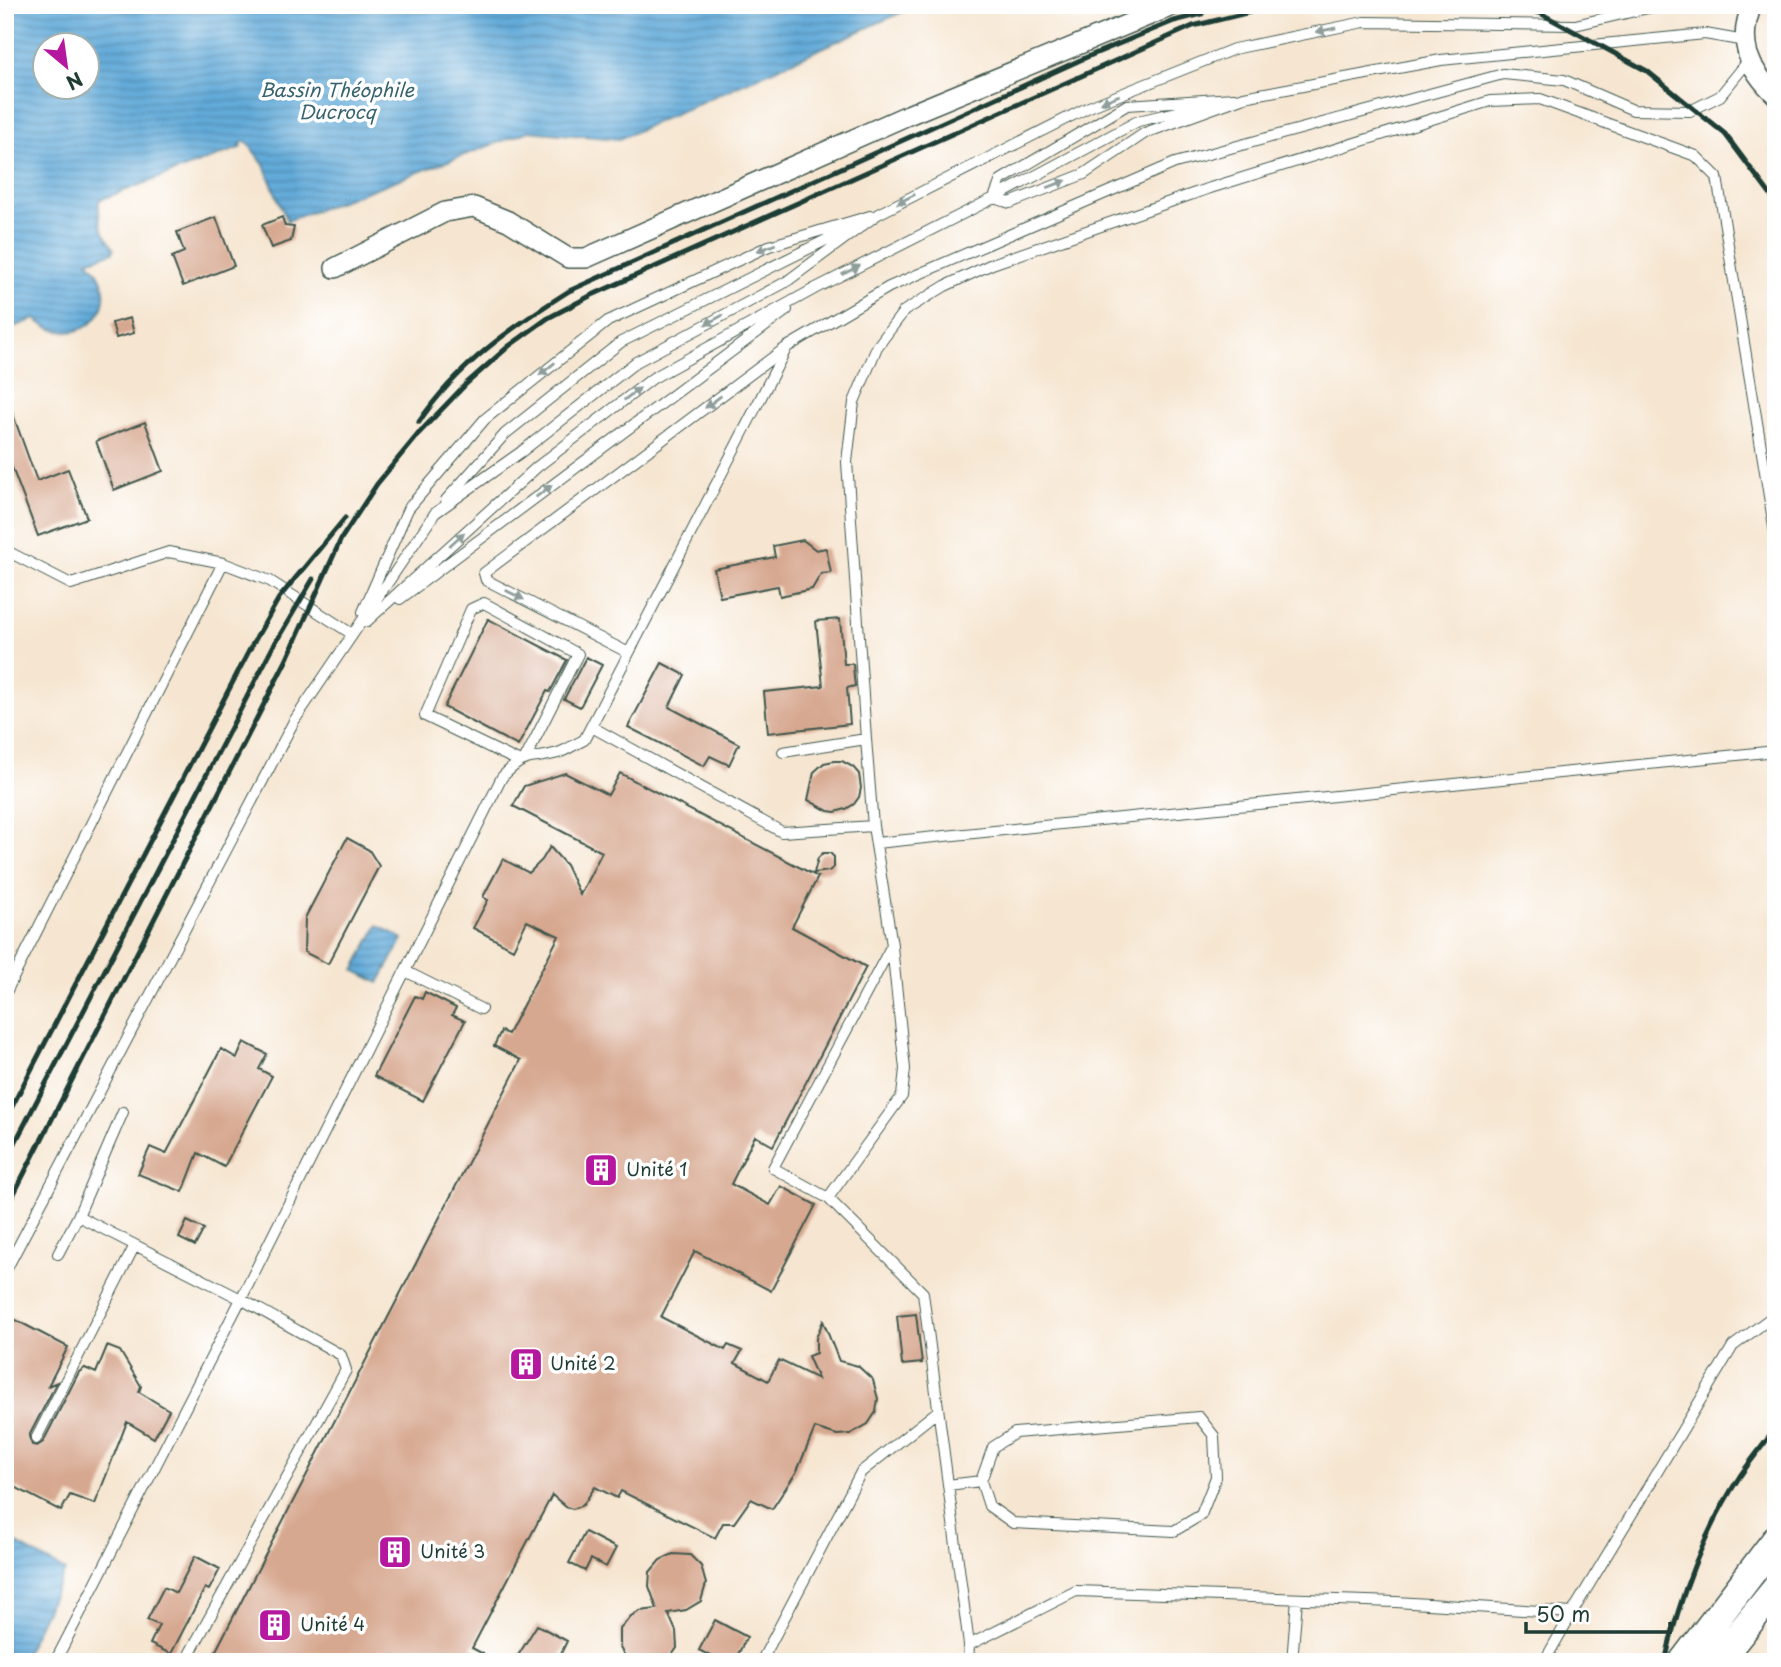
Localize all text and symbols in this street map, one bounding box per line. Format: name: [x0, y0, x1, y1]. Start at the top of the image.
one-way arrow: [1315, 24, 1337, 35]
north arrow: [32, 32, 102, 102]
text: N: [61, 66, 88, 98]
water label: Bassin Théophile Ducrocq: [260, 75, 414, 125]
one-way arrow: [1099, 93, 1120, 104]
one-way arrow: [1047, 179, 1068, 190]
one-way arrow: [896, 194, 916, 205]
one-way arrow: [756, 243, 777, 254]
one-way arrow: [841, 265, 861, 276]
one-way arrow: [704, 314, 724, 326]
one-way arrow: [539, 361, 556, 376]
one-way arrow: [623, 387, 641, 402]
one-way arrow: [704, 395, 722, 409]
one-way arrow: [535, 484, 554, 498]
one-way arrow: [448, 531, 466, 547]
one-way arrow: [505, 589, 525, 601]
building icon: Unité 1: [582, 1151, 620, 1189]
place label: Unité 1: [626, 1155, 687, 1182]
building icon: Unité 2: [507, 1345, 545, 1383]
place label: Unité 2: [550, 1349, 616, 1376]
building icon: Unité 3: [376, 1533, 414, 1571]
place label: Unité 3: [420, 1537, 485, 1564]
scale bar: [1526, 1590, 1669, 1634]
text: 50 m: [1536, 1597, 1590, 1629]
building icon: Unité 4: [256, 1606, 294, 1644]
place label: Unité 4: [300, 1610, 365, 1637]

